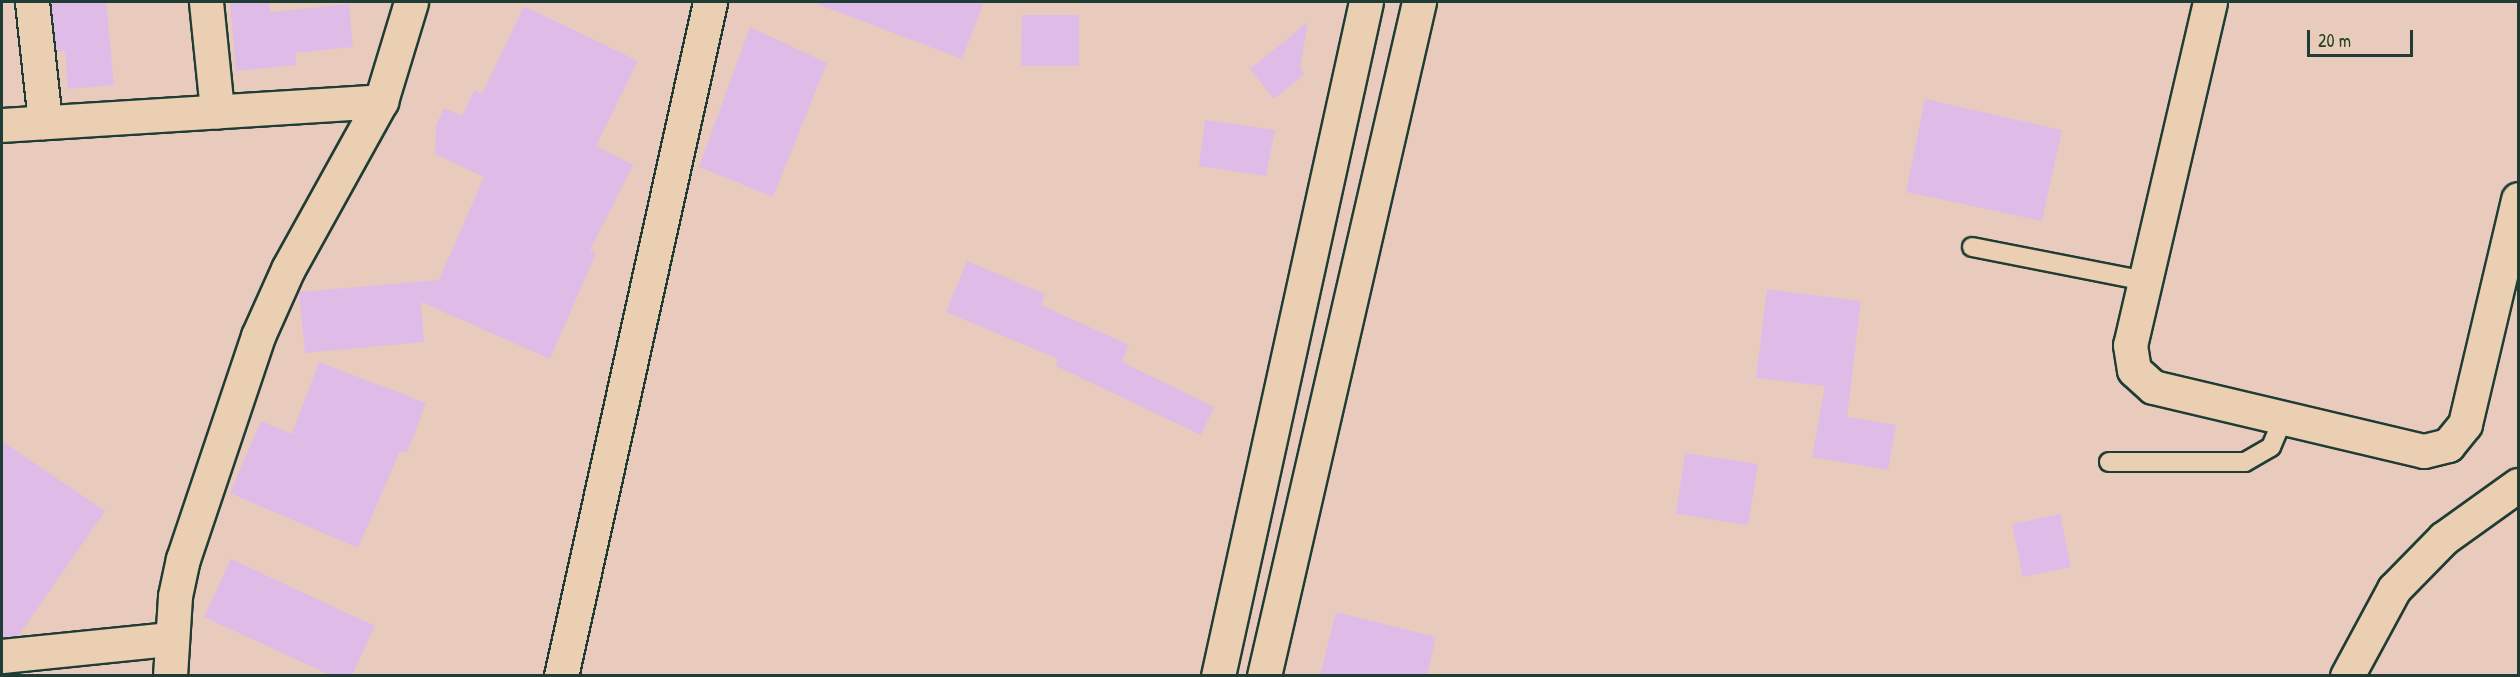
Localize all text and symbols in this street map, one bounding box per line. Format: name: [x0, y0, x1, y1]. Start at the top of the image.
scale bar: [2310, 18, 2416, 56]
text: 20 m: [2318, 28, 2351, 53]

